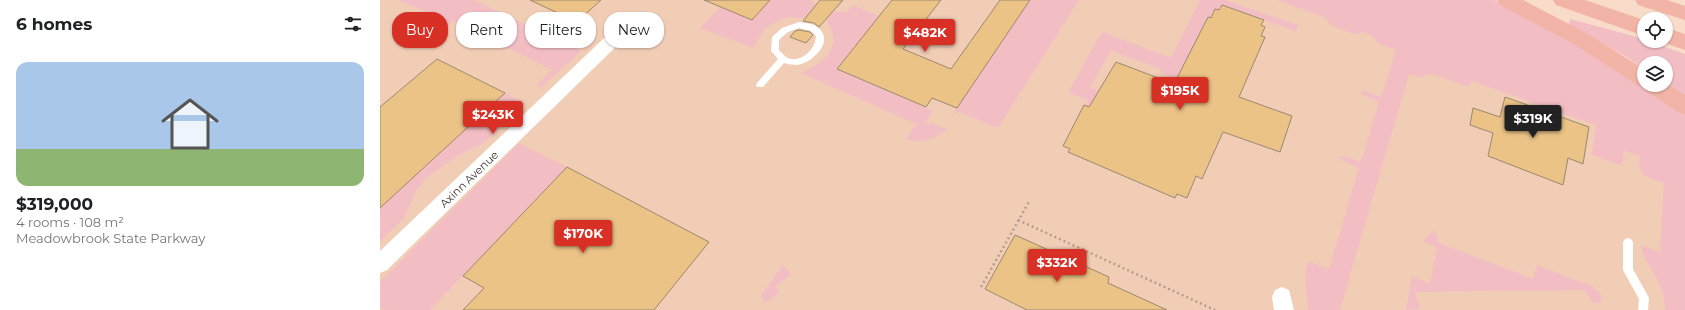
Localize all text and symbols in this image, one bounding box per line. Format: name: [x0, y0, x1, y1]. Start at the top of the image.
chip: Buy: [392, 12, 448, 48]
chip: Rent: [456, 12, 517, 48]
chip: Filters: [525, 12, 596, 48]
chip: New: [604, 12, 664, 48]
map controls: [1637, 12, 1673, 92]
button: locate: [1637, 12, 1673, 48]
icon: filters: [342, 13, 364, 35]
text: 6 homes: [16, 14, 92, 34]
pin: $482K: [897, 19, 953, 53]
text: $482K: [903, 24, 947, 40]
button: layers: [1637, 56, 1673, 92]
pin: $195K: [1152, 77, 1208, 111]
text: $195K: [1161, 82, 1199, 98]
icon: home: [154, 88, 226, 160]
pin: $243K: [465, 101, 521, 135]
pin: $319K: [1505, 105, 1561, 139]
text: $243K: [472, 106, 514, 122]
text: $319K: [1514, 110, 1552, 126]
street label: Axinn Avenue: [437, 147, 501, 210]
text: $319,000: [16, 194, 93, 214]
text: 4 rooms · 108 m²: [16, 214, 124, 230]
pin: $170K: [555, 220, 611, 254]
text: $170K: [563, 225, 603, 241]
text: Meadowbrook State Parkway: [16, 230, 205, 246]
pin: $332K: [1029, 249, 1085, 283]
text: $332K: [1037, 254, 1077, 270]

